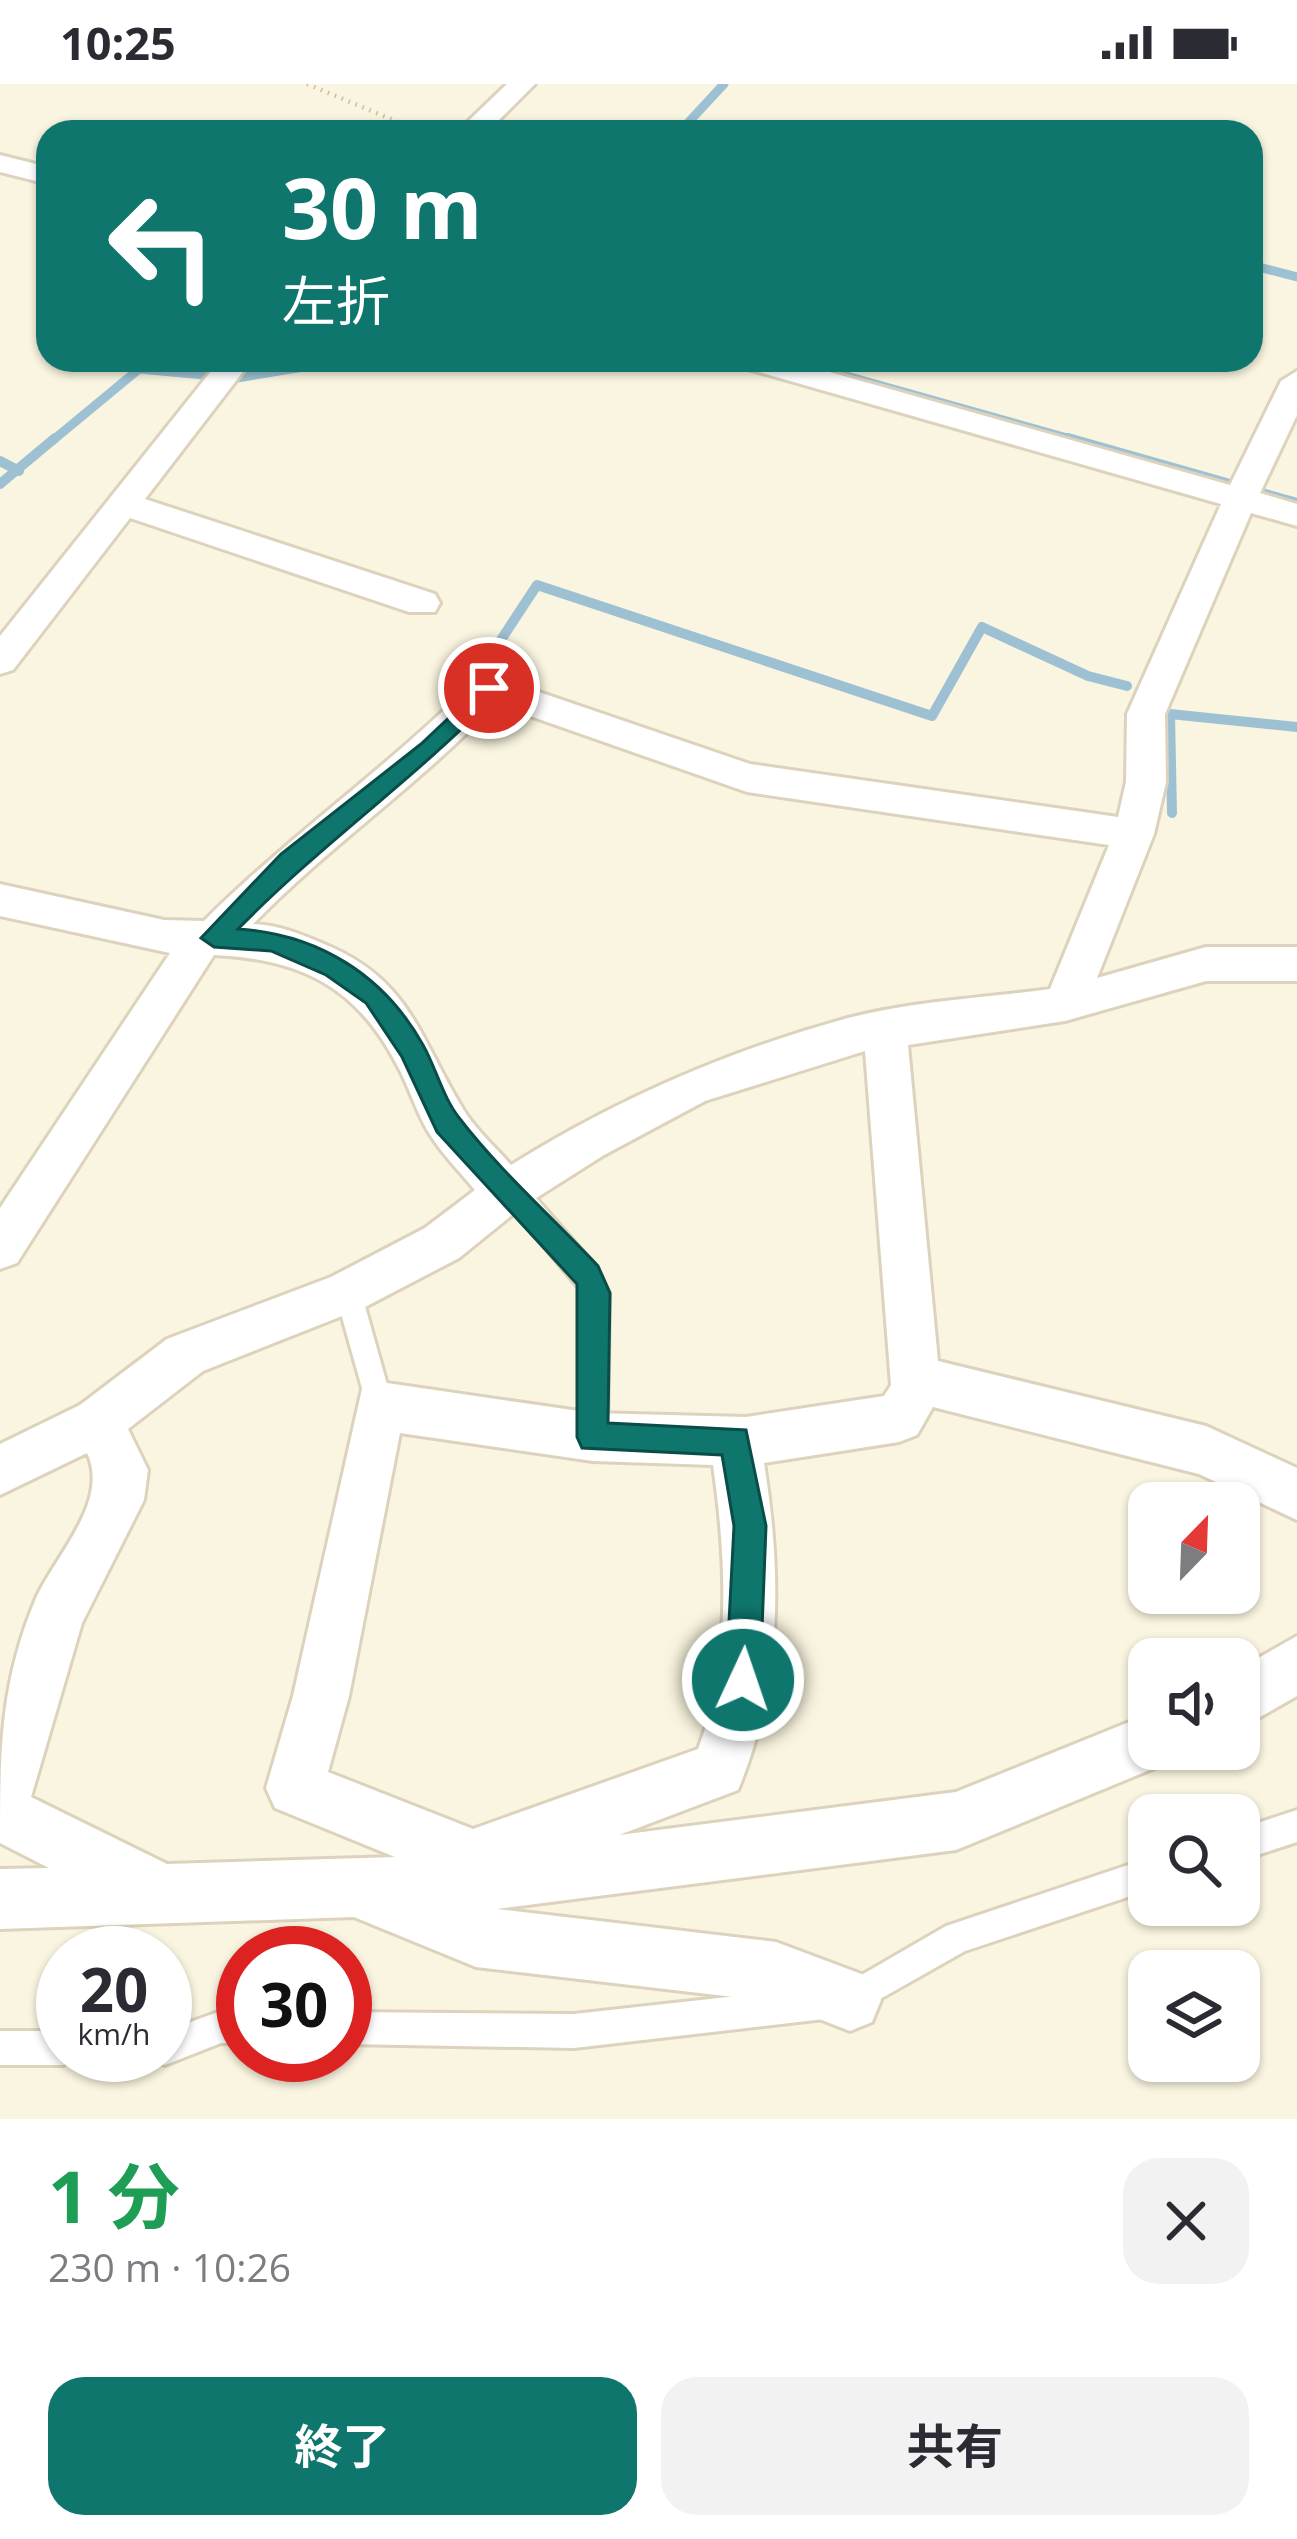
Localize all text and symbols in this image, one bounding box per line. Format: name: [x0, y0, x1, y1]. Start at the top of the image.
text: 10:25: [60, 12, 176, 73]
text: 30 m: [282, 149, 482, 264]
icon: left: [84, 168, 240, 324]
text: 左折: [282, 263, 390, 337]
pin: [438, 637, 540, 739]
icon: arrive: [456, 655, 522, 721]
north arrow: [1128, 1482, 1260, 1614]
map controls: [1128, 1482, 1260, 2082]
position arrow: [680, 1617, 806, 1743]
button: sound: [1128, 1638, 1260, 1770]
button: search: [1128, 1794, 1260, 1926]
speed limit sign: 30: [216, 1926, 372, 2082]
text: 20: [80, 1948, 148, 2030]
button: layers: [1128, 1950, 1260, 2082]
text: km/h: [78, 2013, 150, 2054]
text: 1 分: [48, 2146, 180, 2244]
button: close: [1123, 2158, 1249, 2284]
text: 230 m · 10:26: [48, 2240, 291, 2293]
button: 終了: [48, 2377, 637, 2515]
button: 共有: [661, 2377, 1249, 2515]

